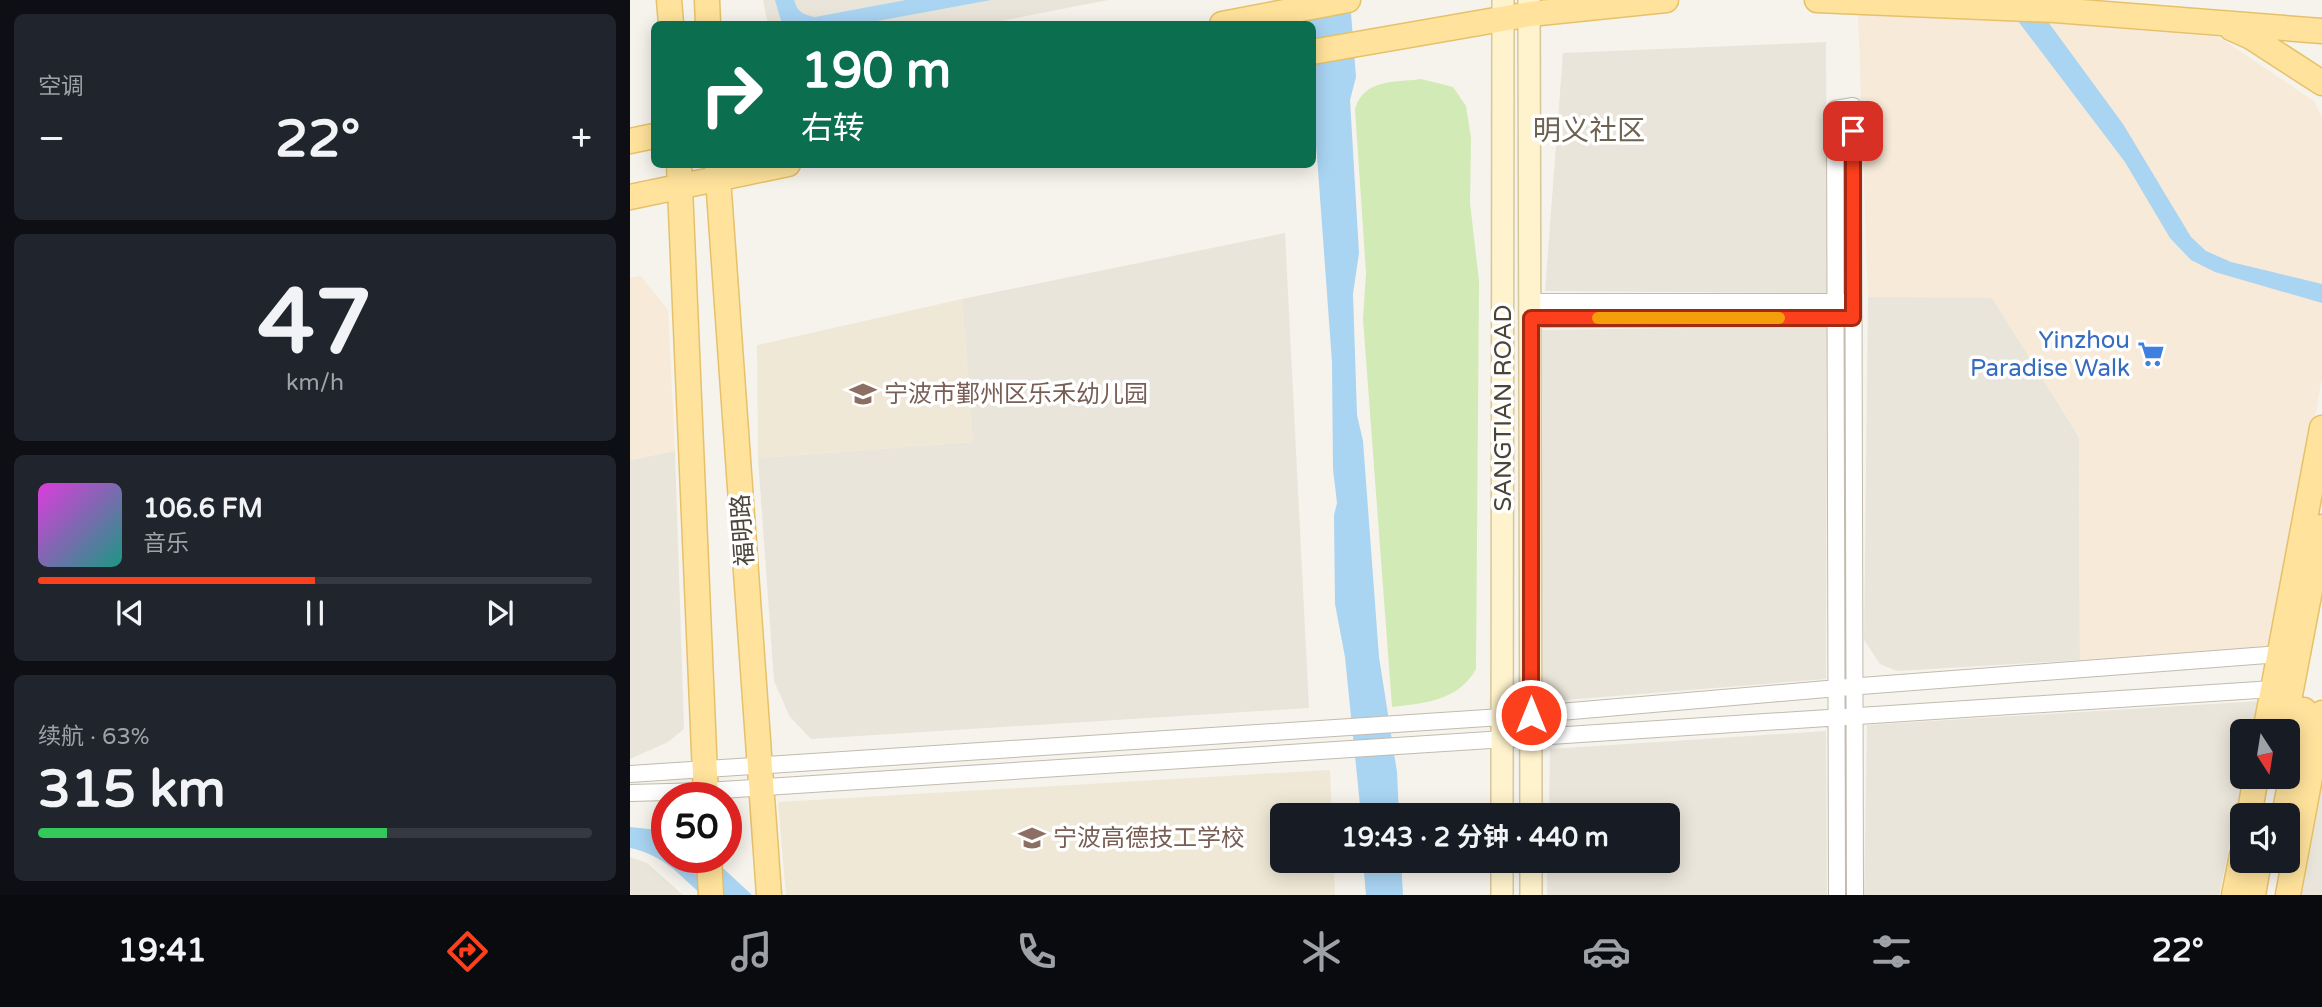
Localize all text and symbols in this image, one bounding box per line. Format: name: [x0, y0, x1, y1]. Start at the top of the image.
text: 190 m: [801, 42, 951, 101]
icon: right: [686, 49, 777, 140]
text: 空调: [38, 73, 84, 101]
pin: [1823, 101, 1883, 161]
text: 22°: [275, 108, 360, 171]
text: 右转: [801, 110, 865, 148]
icon: arrive: [1834, 112, 1872, 150]
district label: 明义社区: [1533, 114, 1645, 148]
text: −: [38, 116, 65, 162]
text: +: [571, 116, 592, 162]
text: 47: [258, 268, 372, 378]
street label: SANGTIAN ROAD: [1489, 304, 1518, 512]
place label: Yinzhou Paradise Walk: [1970, 326, 2130, 383]
supermarket icon: Yinzhou Paradise Walk: [2136, 339, 2166, 369]
text: km/h: [286, 369, 344, 397]
school or university icon: 宁波市鄞州区乐禾幼儿园: [848, 379, 878, 409]
place label: 宁波市鄞州区乐禾幼儿园: [884, 380, 1148, 409]
text: 106.6 FM: [143, 493, 263, 524]
street label: 福明路: [726, 493, 760, 567]
text: 音乐: [143, 530, 189, 558]
icon: previous: [111, 594, 149, 632]
icon: pause: [296, 594, 334, 632]
icon: next: [481, 594, 519, 632]
position arrow: [1494, 678, 1568, 752]
north arrow: [2230, 719, 2300, 789]
map controls: [2230, 719, 2300, 873]
text: 续航 · 63%: [38, 723, 150, 751]
text: 315 km: [38, 758, 226, 821]
speed limit sign: 50: [651, 782, 742, 873]
button: sound: [2230, 803, 2300, 873]
text: 19:43 · 2 分钟 · 440 m: [1341, 822, 1609, 853]
school or university icon: 宁波高德技工学校: [1017, 823, 1047, 853]
place label: 宁波高德技工学校: [1053, 824, 1245, 853]
icon: directions: [443, 927, 492, 976]
icon: music: [727, 927, 776, 976]
icon: phone: [1012, 927, 1061, 976]
icon: climate: [1297, 927, 1346, 976]
icon: car: [1582, 927, 1631, 976]
icon: filters: [1867, 927, 1916, 976]
text: 19:41: [118, 932, 207, 970]
text: 22°: [2152, 932, 2204, 970]

